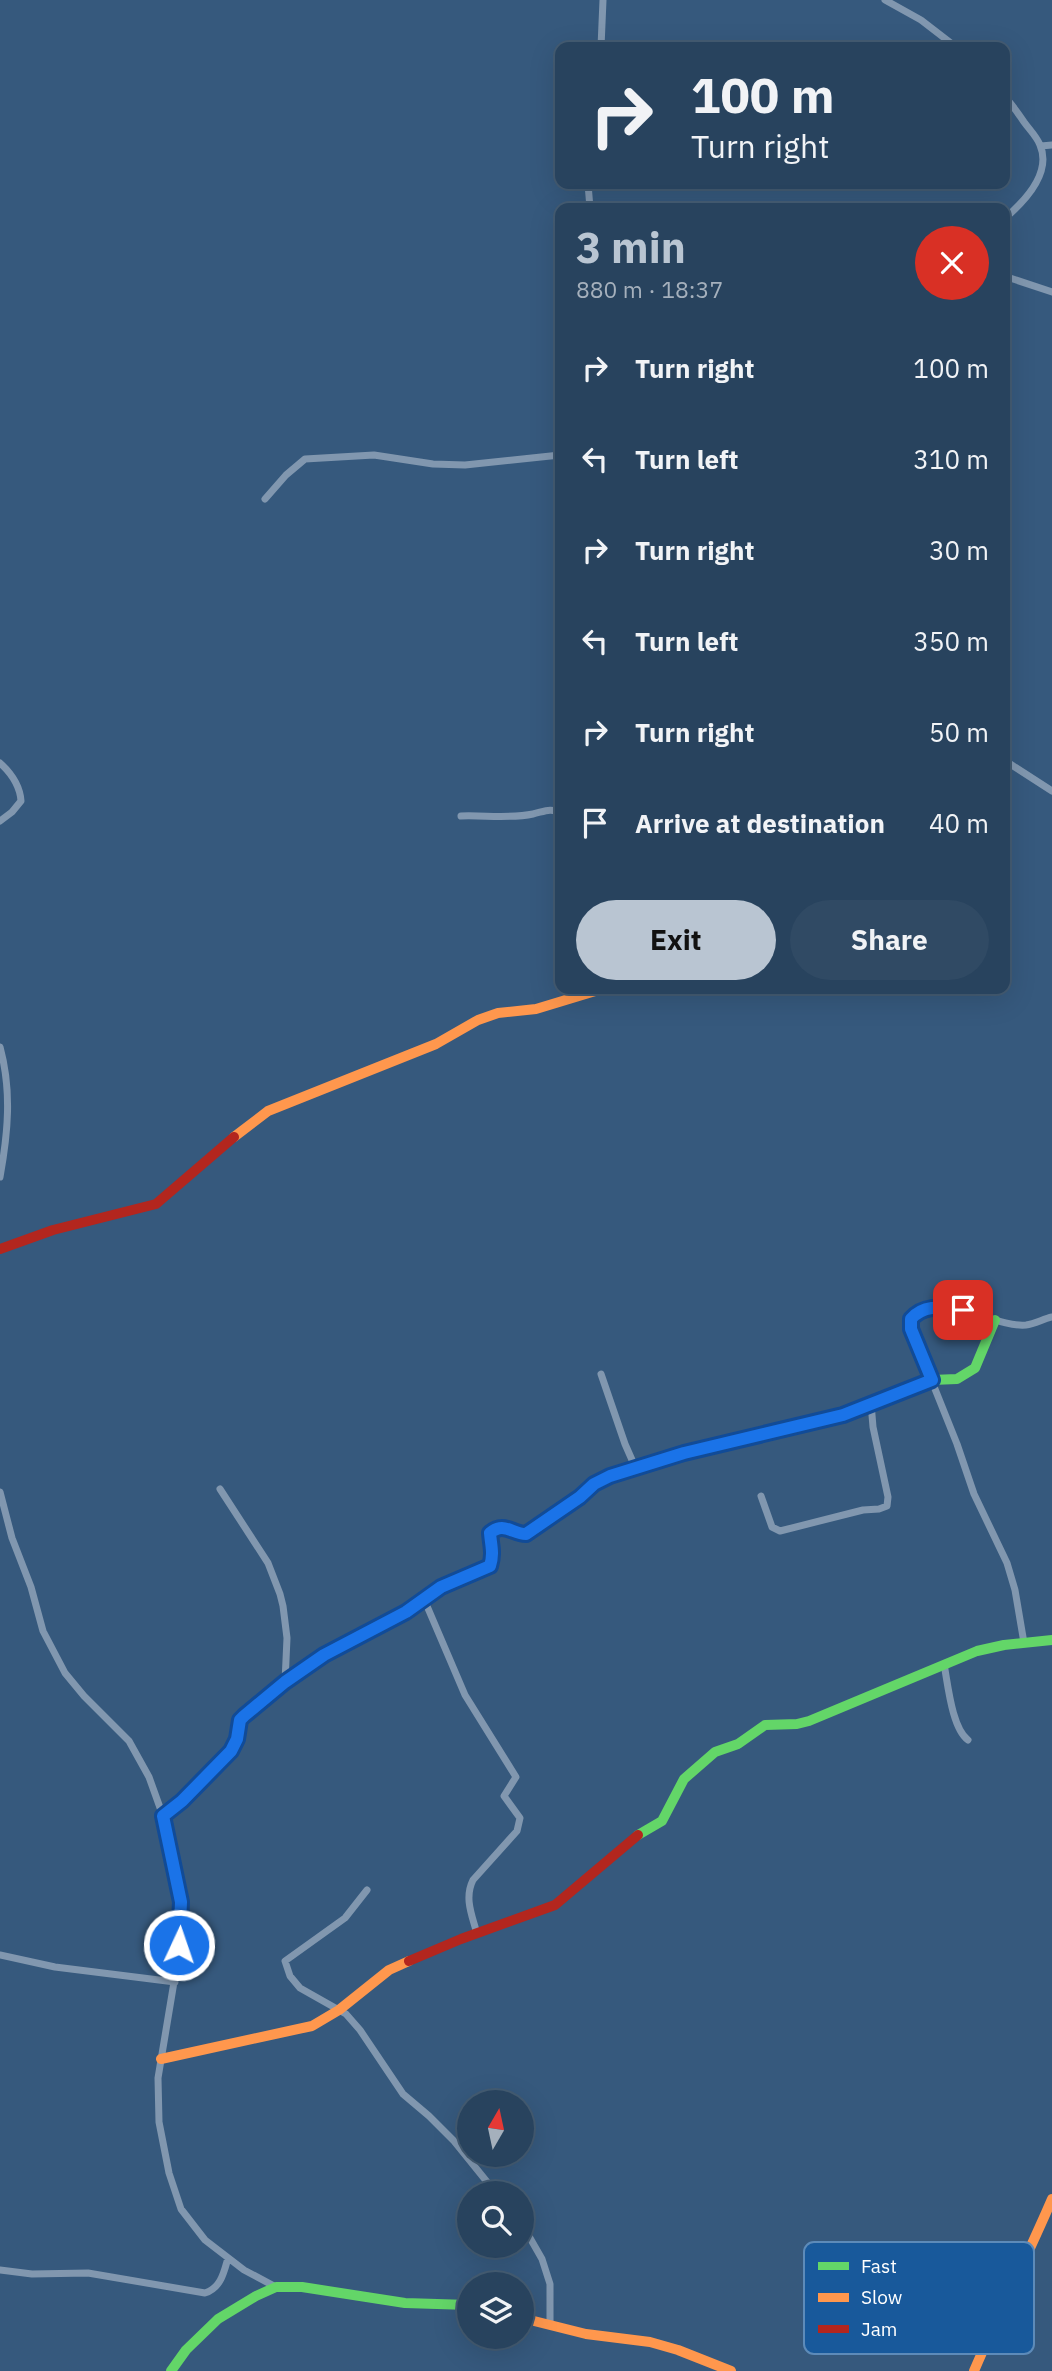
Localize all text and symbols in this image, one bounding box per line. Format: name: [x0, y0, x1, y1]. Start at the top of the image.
text: 100 m: [691, 63, 835, 126]
icon: right: [576, 70, 667, 161]
text: Turn right: [691, 125, 829, 167]
text: 3 min: [576, 220, 686, 275]
button: close: [915, 226, 989, 300]
text: 880 m · 18:37: [576, 274, 723, 304]
icon: right: [576, 349, 614, 387]
text: Turn right: [635, 351, 754, 385]
text: 100 m: [913, 351, 989, 385]
icon: left: [576, 440, 614, 478]
text: Turn left: [635, 442, 738, 476]
text: 310 m: [913, 442, 989, 476]
icon: right: [576, 531, 614, 569]
text: Turn right: [635, 533, 754, 567]
text: 30 m: [929, 533, 989, 567]
icon: left: [576, 622, 614, 660]
text: Turn left: [635, 624, 738, 658]
text: 350 m: [913, 624, 989, 658]
icon: right: [576, 713, 614, 751]
text: Turn right: [635, 715, 754, 749]
text: 50 m: [929, 715, 989, 749]
icon: arrive: [576, 804, 614, 842]
text: Arrive at destination: [635, 806, 885, 840]
text: 40 m: [929, 806, 989, 840]
button: Exit: [576, 900, 776, 980]
button: Share: [790, 900, 989, 980]
pin: [933, 1280, 993, 1340]
icon: arrive: [944, 1291, 982, 1329]
position arrow: [142, 1908, 216, 1982]
north arrow: [457, 2090, 534, 2166]
map controls: [457, 2090, 534, 2349]
button: search: [457, 2181, 534, 2258]
legend: [804, 2242, 1034, 2354]
text: Fast: [861, 2254, 897, 2278]
button: layers: [457, 2272, 534, 2349]
text: Slow: [861, 2285, 902, 2309]
text: Jam: [861, 2317, 897, 2341]

